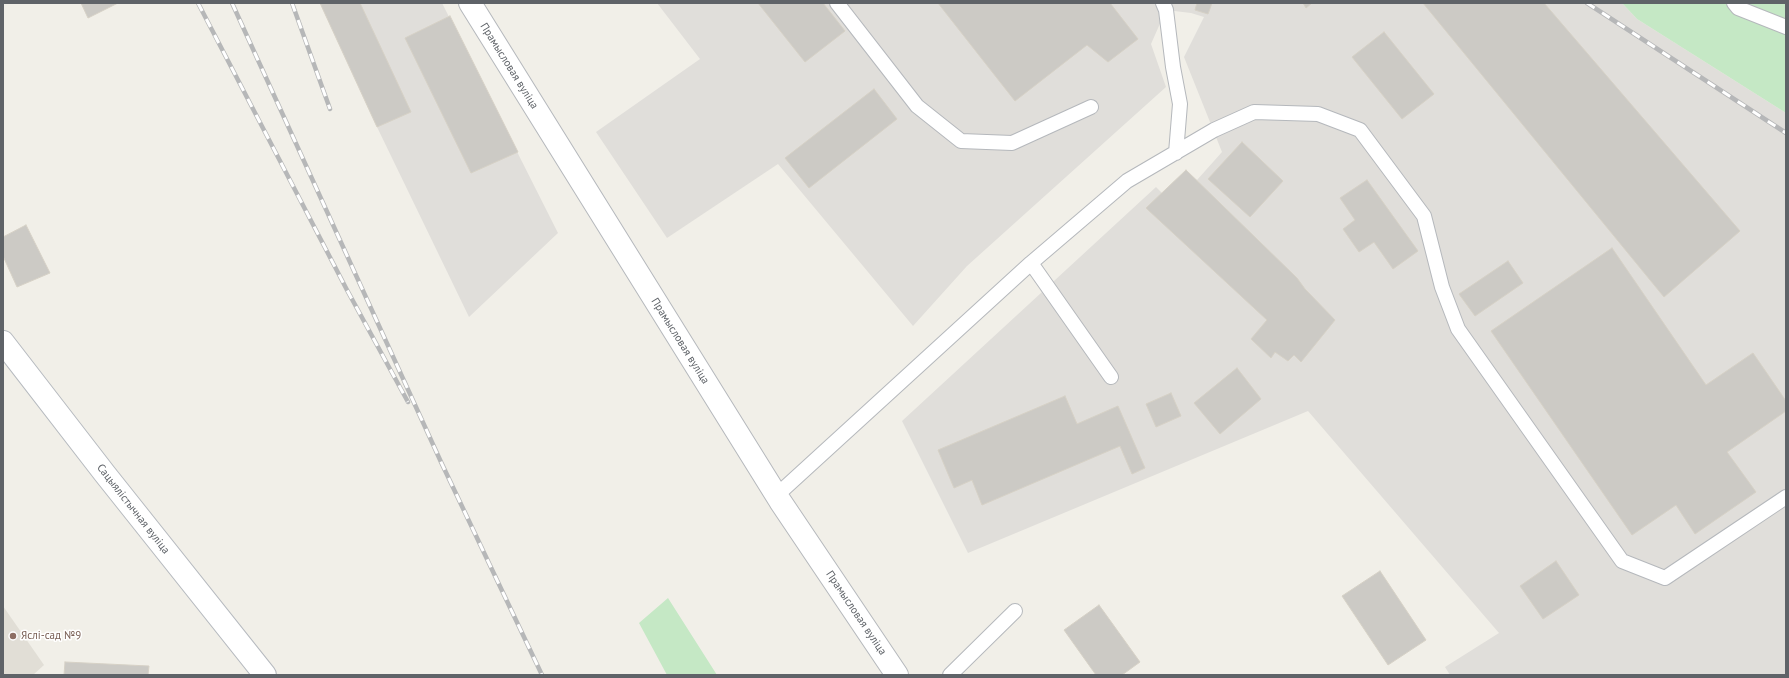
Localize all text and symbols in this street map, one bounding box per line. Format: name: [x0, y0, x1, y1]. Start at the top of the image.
street label: Прамысловая вуліца: [477, 21, 541, 111]
street label: Прамысловая вуліца: [648, 296, 712, 386]
street label: Сацыялістычная вуліца: [94, 461, 172, 557]
street label: Прамысловая вуліца: [823, 568, 889, 658]
place label: Яслі-сад №9: [21, 629, 81, 643]
marker: Яслі-сад №9: [8, 631, 18, 641]

